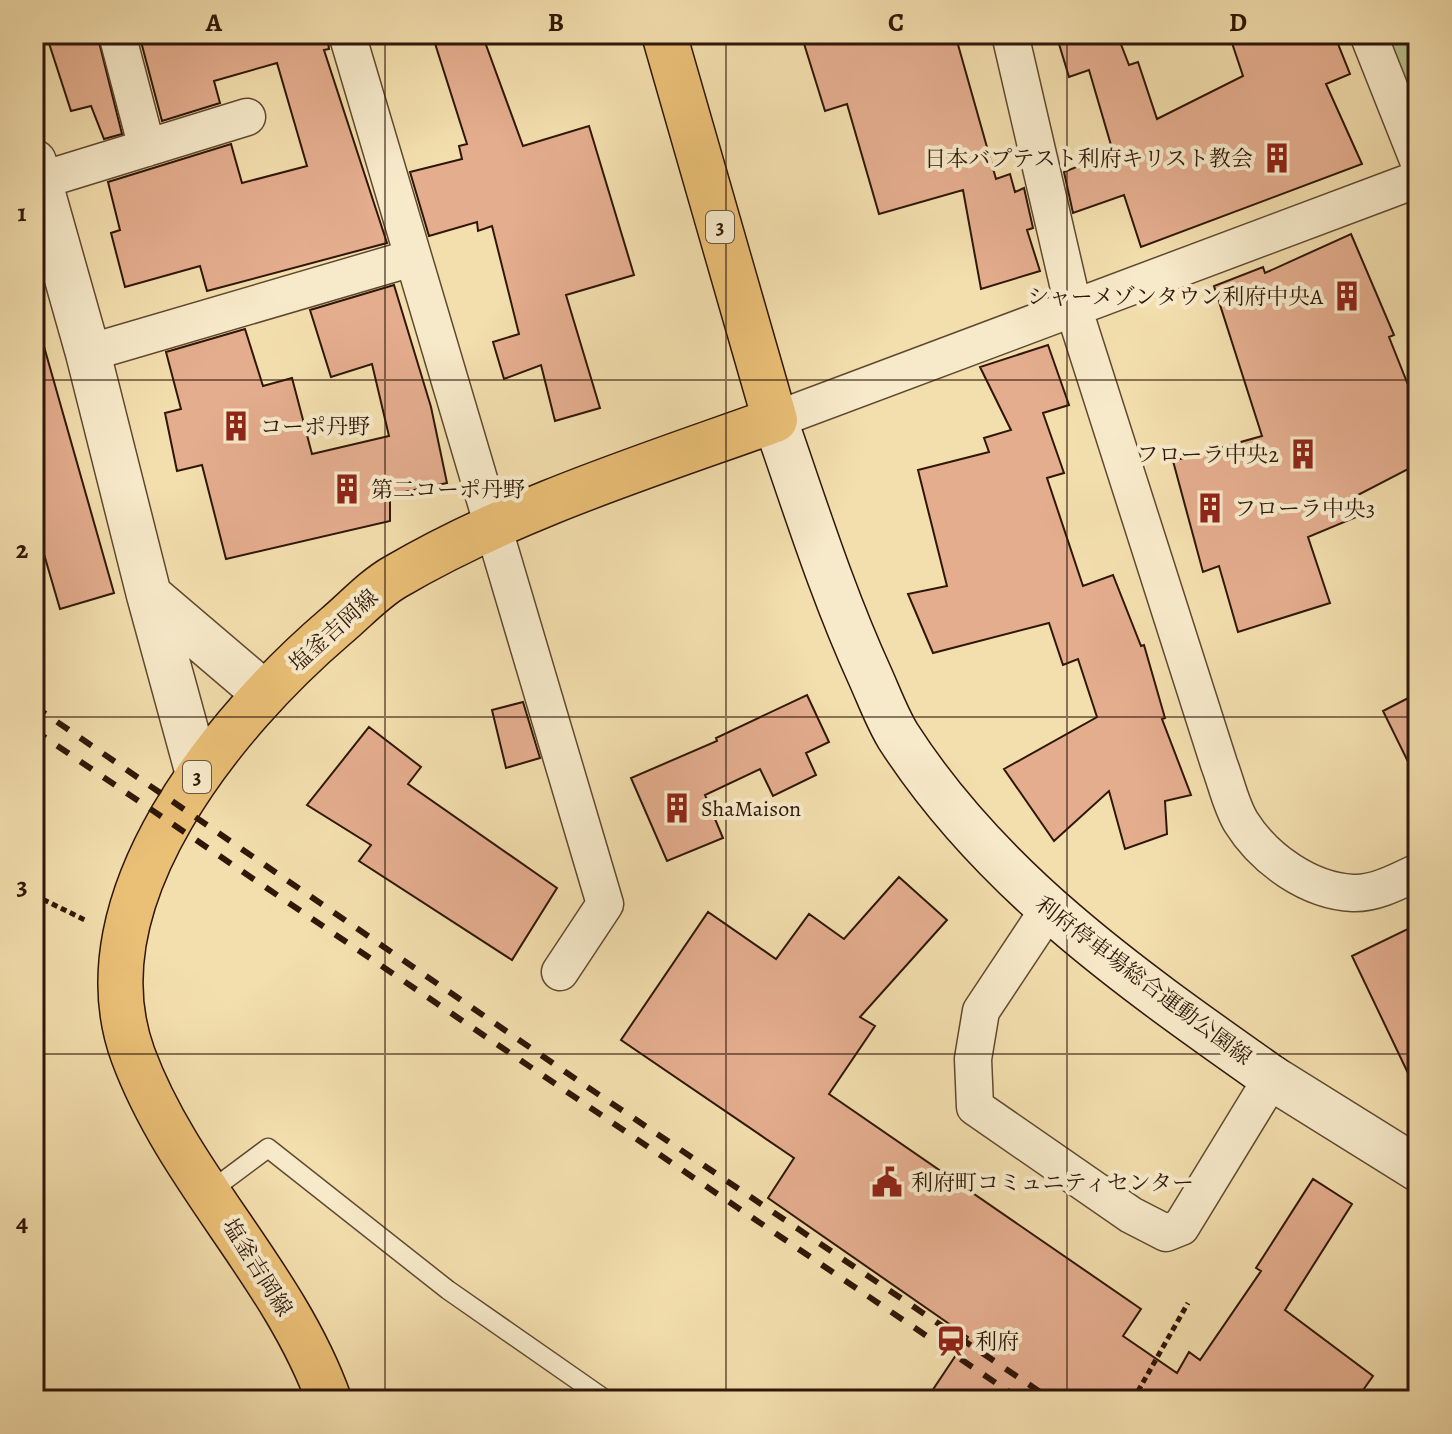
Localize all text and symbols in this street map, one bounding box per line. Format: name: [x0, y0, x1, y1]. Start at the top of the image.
text: A: [205, 5, 223, 40]
text: B: [548, 5, 564, 40]
text: C: [888, 5, 904, 40]
text: D: [1229, 5, 1247, 40]
building icon: 日本バプテスト利府キリスト教会: [1260, 141, 1294, 175]
place label: 日本バプテスト利府キリスト教会: [924, 144, 1253, 174]
text: 1: [17, 195, 27, 230]
road number: 3: [706, 211, 734, 243]
building icon: シャーメゾンタウン利府中央A: [1330, 279, 1364, 313]
place label: シャーメゾンタウン利府中央A: [1027, 282, 1324, 312]
building icon: コーポ丹野: [219, 409, 253, 443]
place label: コーポ丹野: [260, 412, 370, 442]
building icon: フローラ中央2: [1286, 437, 1320, 471]
place label: フローラ中央2: [1137, 440, 1279, 470]
building icon: 第二コーポ丹野: [330, 472, 364, 506]
place label: 第二コーポ丹野: [371, 475, 525, 505]
building icon: フローラ中央3: [1193, 491, 1227, 525]
place label: フローラ中央3: [1234, 494, 1375, 524]
text: 2: [16, 532, 29, 567]
street label: 塩釜吉岡線: [283, 583, 385, 679]
road number: 3: [183, 761, 211, 793]
building icon: ShaMaison: [660, 791, 694, 825]
place label: ShaMaison: [701, 794, 801, 824]
text: 3: [16, 868, 28, 903]
street label: 利府停車場総合運動公園線: [1029, 889, 1258, 1072]
public building icon: 利府町コミュニティセンター: [870, 1165, 904, 1199]
place label: 利府町コミュニティセンター: [911, 1168, 1194, 1198]
text: 4: [16, 1205, 28, 1240]
street label: 塩釜吉岡線: [215, 1213, 299, 1322]
station icon: 利府: [934, 1324, 968, 1358]
place label: 利府: [975, 1327, 1019, 1357]

